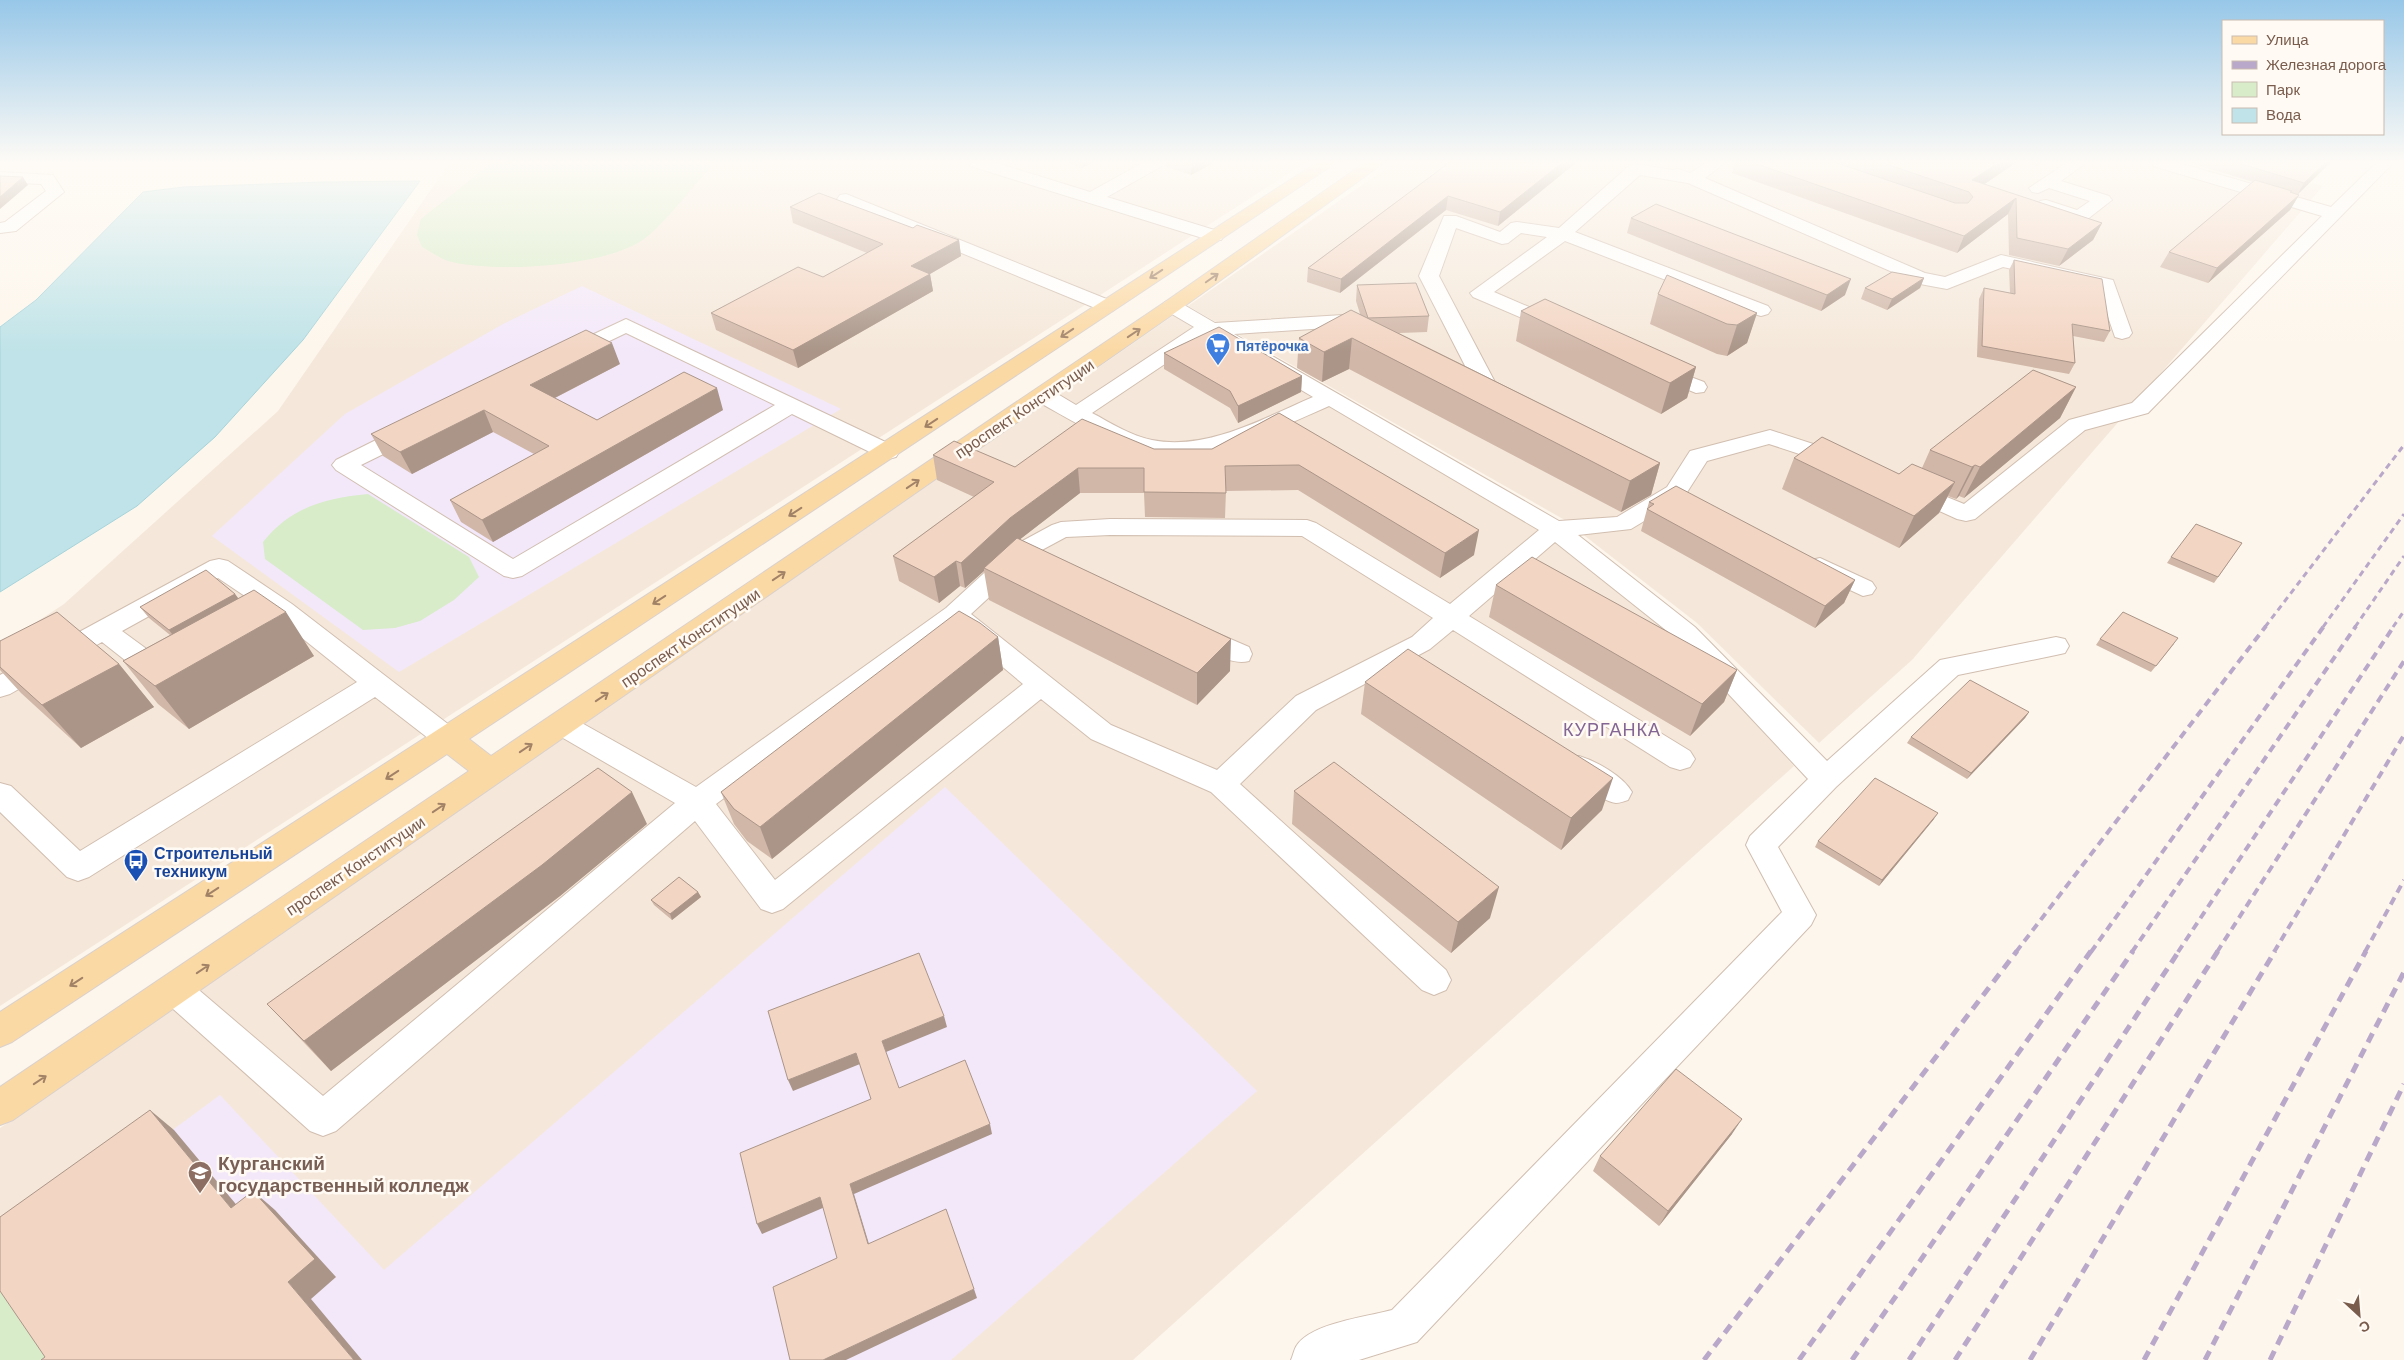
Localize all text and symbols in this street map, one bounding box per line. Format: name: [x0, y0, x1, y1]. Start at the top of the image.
legend: [2222, 20, 2384, 135]
text: Улица: [2266, 30, 2309, 48]
text: Железная дорога: [2266, 55, 2387, 73]
text: Парк: [2266, 80, 2300, 98]
text: Вода: [2266, 105, 2302, 123]
one-way arrow: [1149, 270, 1163, 280]
one-way arrow: [1205, 273, 1219, 283]
one-way arrow: [1060, 328, 1074, 338]
one-way arrow: [1127, 328, 1141, 338]
supermarket icon: Пятёрочка: [1205, 332, 1231, 366]
place label: Пятёрочка: [1236, 337, 1309, 354]
street label: проспект Конституции: [951, 354, 1097, 462]
one-way arrow: [925, 418, 939, 428]
one-way arrow: [906, 479, 920, 489]
one-way arrow: [789, 507, 803, 517]
one-way arrow: [772, 571, 786, 581]
street label: проспект Конституции: [617, 583, 763, 691]
one-way arrow: [653, 596, 667, 606]
one-way arrow: [595, 692, 609, 702]
district label: КУРГАНКА: [1563, 718, 1661, 740]
one-way arrow: [519, 743, 533, 753]
one-way arrow: [385, 769, 399, 780]
one-way arrow: [431, 803, 445, 813]
street label: проспект Конституции: [282, 811, 428, 919]
place label: Строительный техникум: [154, 843, 273, 880]
bus stop icon: Строительный техникум: [123, 848, 149, 882]
one-way arrow: [205, 887, 219, 898]
one-way arrow: [196, 964, 210, 974]
one-way arrow: [69, 976, 83, 987]
one-way arrow: [33, 1075, 47, 1085]
place label: Курганский государственный колледж: [218, 1151, 469, 1196]
school or university icon: Курганский государственный колледж: [187, 1160, 213, 1194]
north arrow: [2334, 1290, 2384, 1340]
text: С: [2357, 1317, 2373, 1337]

